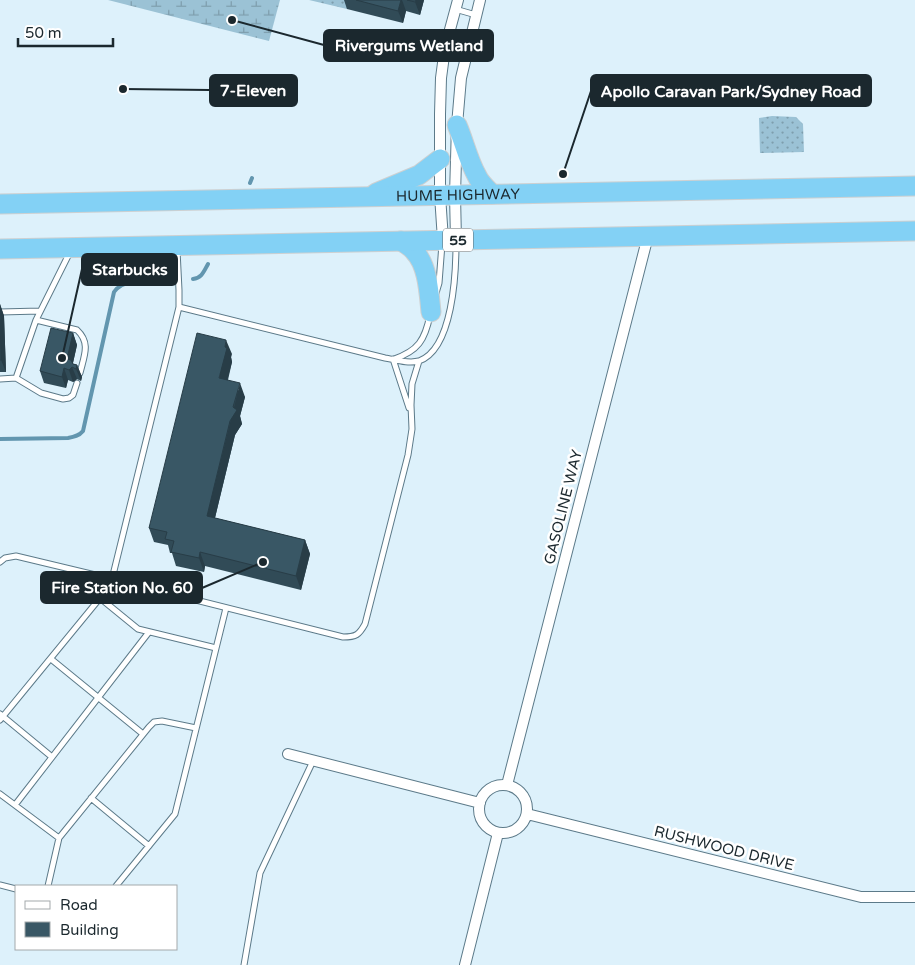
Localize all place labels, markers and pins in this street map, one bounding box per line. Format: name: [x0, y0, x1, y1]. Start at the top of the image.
callout: Rivergums Wetland: [324, 30, 493, 61]
callout: 7-Eleven: [210, 75, 297, 106]
callout: Apollo Caravan Park/Sydney Road: [591, 75, 871, 106]
callout: Starbucks: [82, 254, 177, 285]
callout: Fire Station No. 60: [41, 572, 202, 603]

